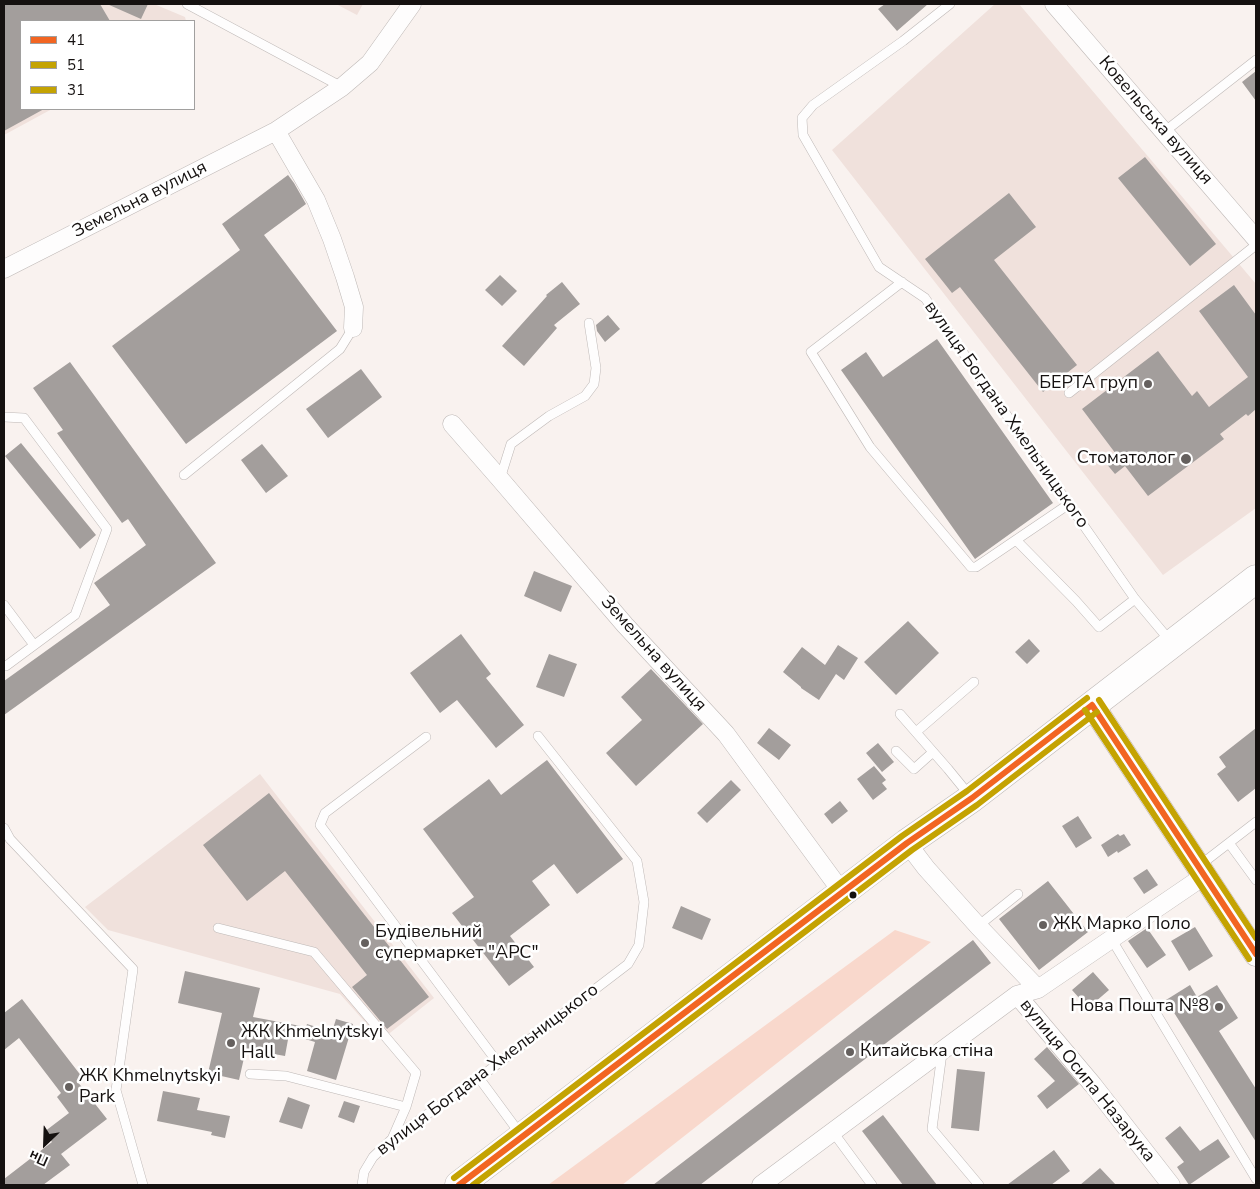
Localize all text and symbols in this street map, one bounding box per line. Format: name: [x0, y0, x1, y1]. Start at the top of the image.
legend: [20, 20, 195, 110]
text: 41: [67, 30, 85, 50]
street label: Ковельська вулиця: [1093, 52, 1217, 190]
text: 51: [67, 55, 85, 75]
text: 31: [67, 80, 85, 100]
street label: Земельна вулиця: [69, 157, 211, 243]
street label: вулиця Богдана Хмельницького: [919, 297, 1093, 533]
place label: БЕРТА груп: [1039, 373, 1138, 395]
marker: БЕРТА груп: [1142, 378, 1154, 390]
place label: Стоматолог: [1077, 448, 1175, 470]
marker: Стоматолог: [1179, 452, 1193, 466]
street label: Земельна вулиця: [596, 592, 710, 716]
unlabelled marker: [848, 890, 858, 900]
place label: ЖК Марко Поло: [1053, 914, 1191, 936]
marker: ЖК Марко Поло: [1037, 919, 1049, 931]
place label: Будівельний супермаркет "АРС": [375, 922, 538, 964]
marker: Будівельний супермаркет "АРС": [359, 937, 371, 949]
street label: вулиця Богдана Хмельницького: [373, 979, 603, 1161]
street label: вулиця Осипа Назарука: [1015, 995, 1159, 1167]
place label: Нова Пошта №8: [1070, 996, 1209, 1018]
marker: Нова Пошта №8: [1213, 1001, 1225, 1013]
place label: ЖК Khmelnytskyi Hall: [241, 1022, 383, 1064]
marker: ЖК Khmelnytskyi Hall: [225, 1037, 237, 1049]
place label: Китайська стіна: [860, 1041, 993, 1063]
marker: Китайська стіна: [844, 1046, 856, 1058]
place label: ЖК Khmelnytskyi Park: [79, 1066, 221, 1108]
marker: ЖК Khmelnytskyi Park: [63, 1081, 75, 1093]
north arrow: [20, 1119, 70, 1169]
text: Пн: [26, 1146, 51, 1171]

